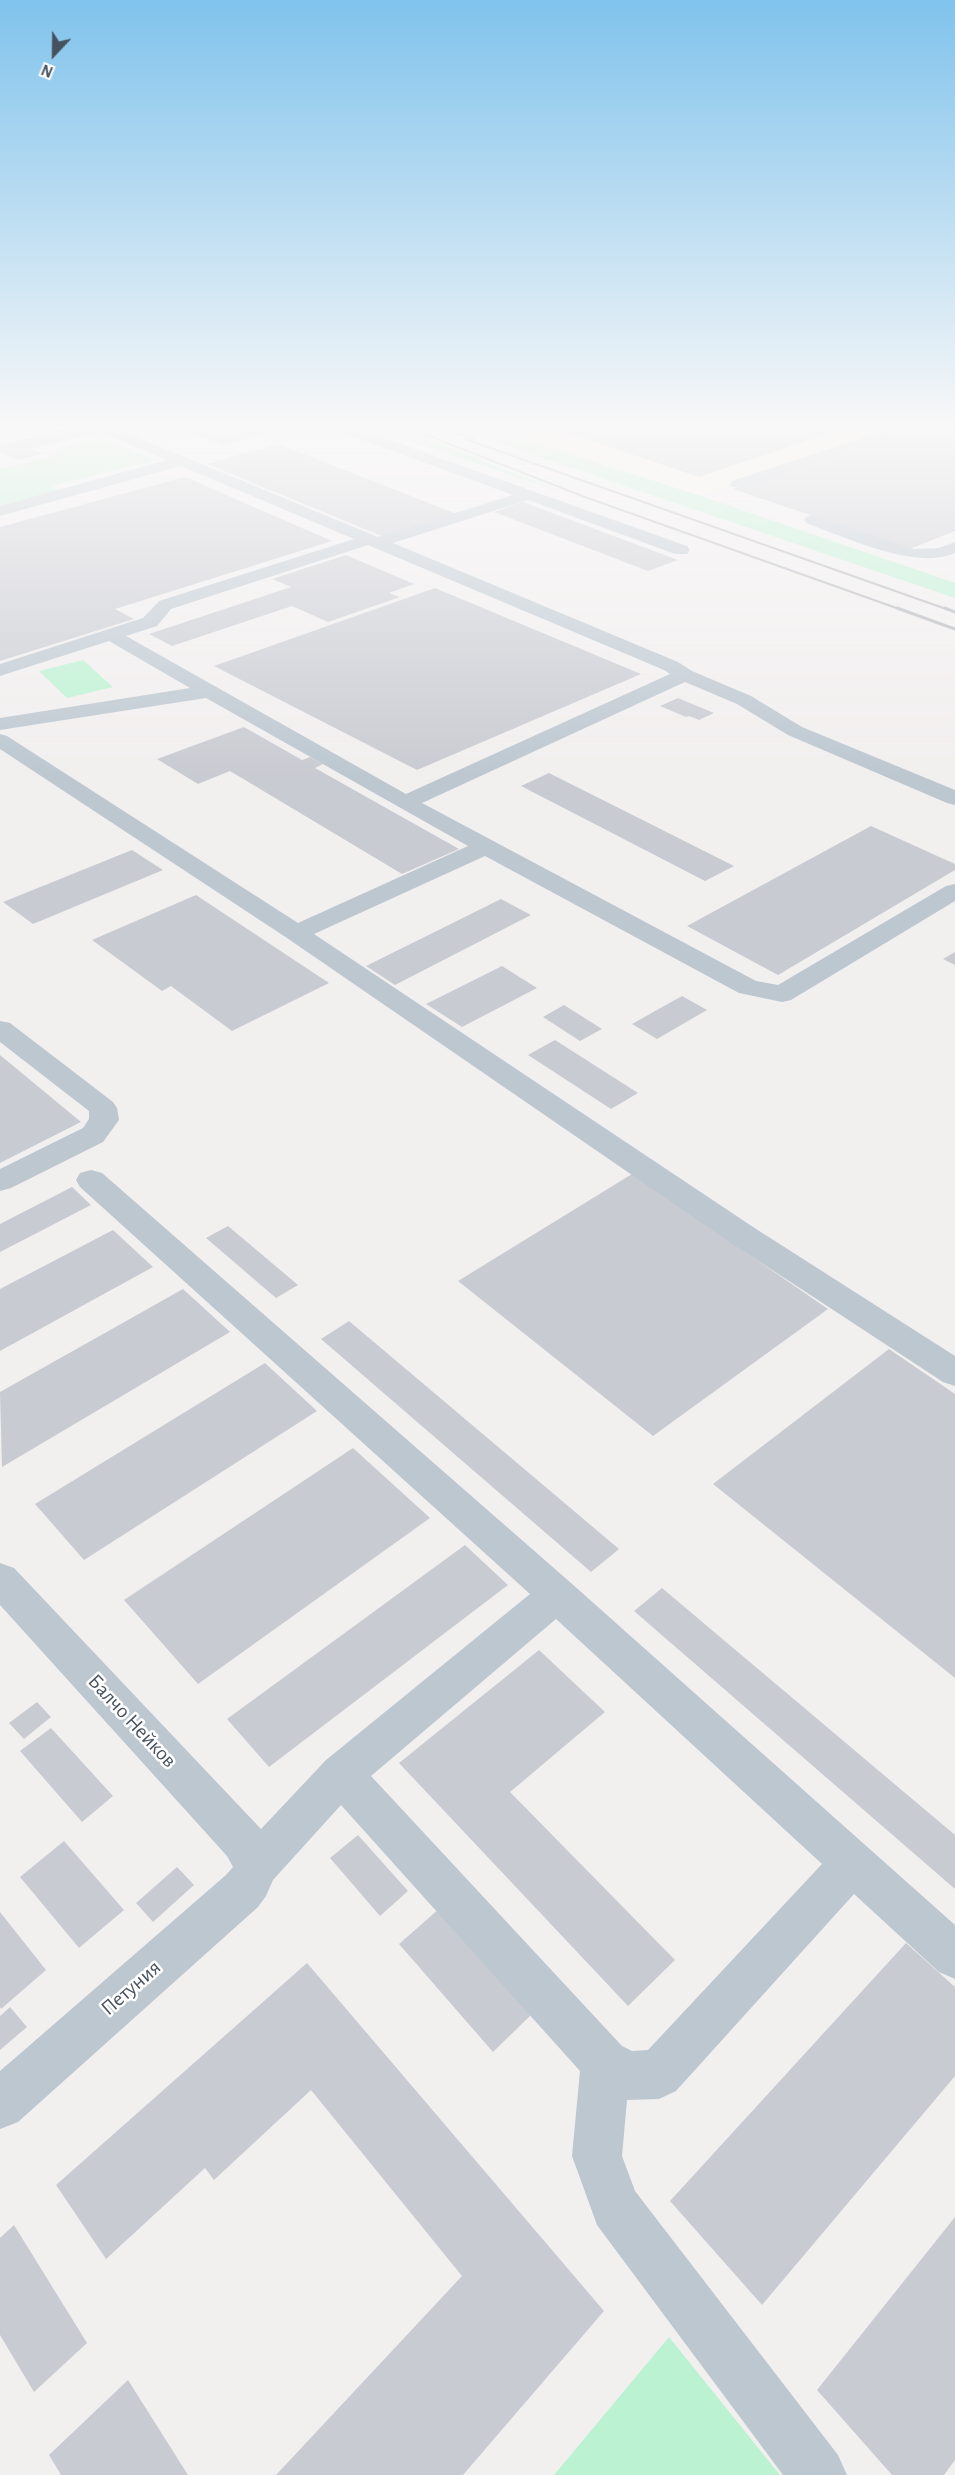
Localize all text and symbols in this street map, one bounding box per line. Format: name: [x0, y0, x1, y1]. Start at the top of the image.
north arrow: [24, 24, 84, 84]
text: N: [39, 61, 55, 80]
street label: Балчо Нейков: [82, 1669, 182, 1773]
street label: Петуния: [96, 1955, 166, 2021]

